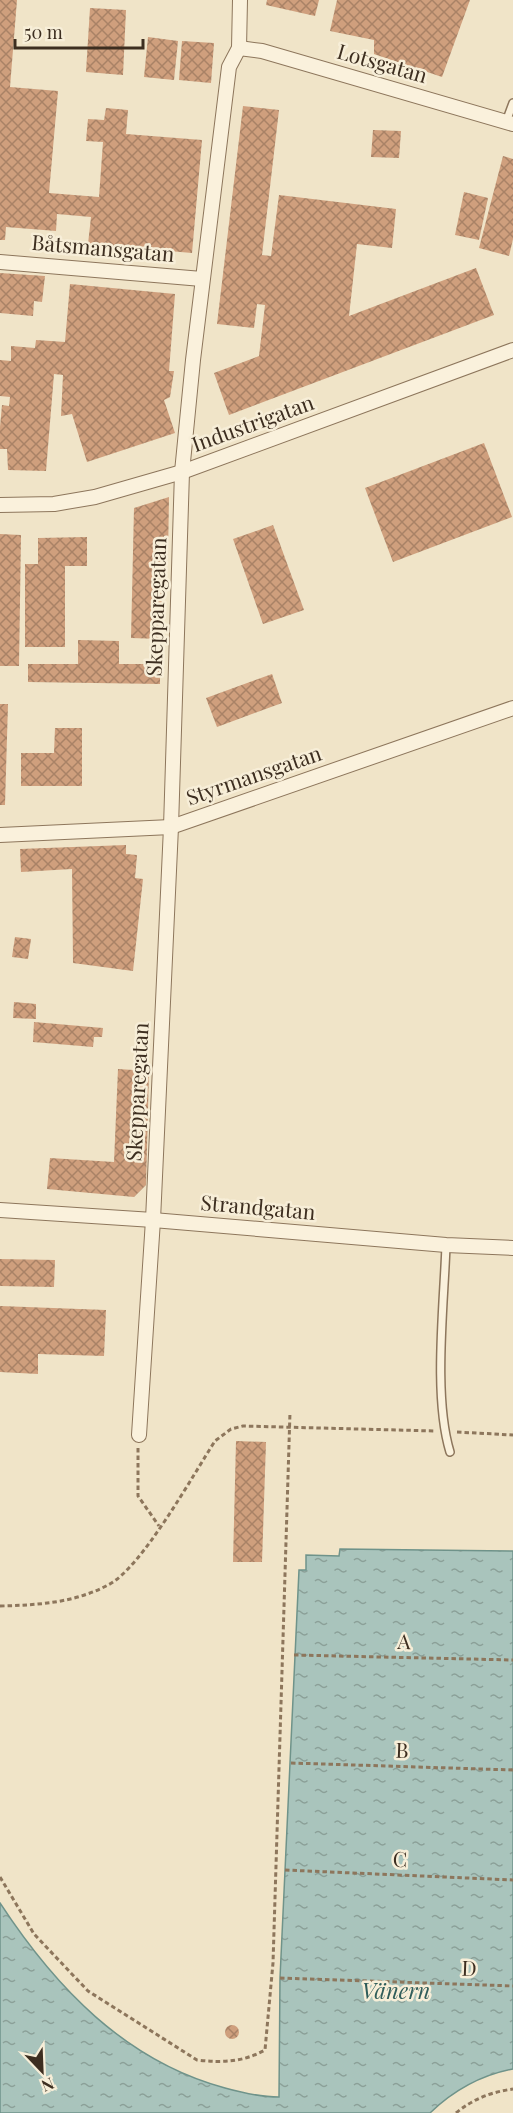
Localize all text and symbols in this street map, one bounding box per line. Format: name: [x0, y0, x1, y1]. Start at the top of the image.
scale bar: [15, 12, 142, 50]
text: 50 m: [24, 20, 63, 44]
street label: Lotsgatan: [334, 36, 431, 88]
street label: Båtsmansgatan: [31, 227, 176, 267]
street label: Industrigatan: [187, 387, 318, 457]
street label: Skepparegatan: [139, 536, 171, 677]
street label: Styrmansgatan: [182, 738, 325, 810]
street label: Skepparegatan: [118, 1021, 154, 1162]
street label: Strandgatan: [200, 1187, 317, 1225]
street label: A: [396, 1626, 412, 1654]
street label: B: [395, 1735, 409, 1763]
street label: C: [392, 1844, 408, 1872]
street label: D: [461, 1953, 477, 1981]
water label: Vänern: [362, 1975, 430, 2005]
north arrow: [12, 2041, 72, 2101]
text: N: [38, 2073, 57, 2097]

